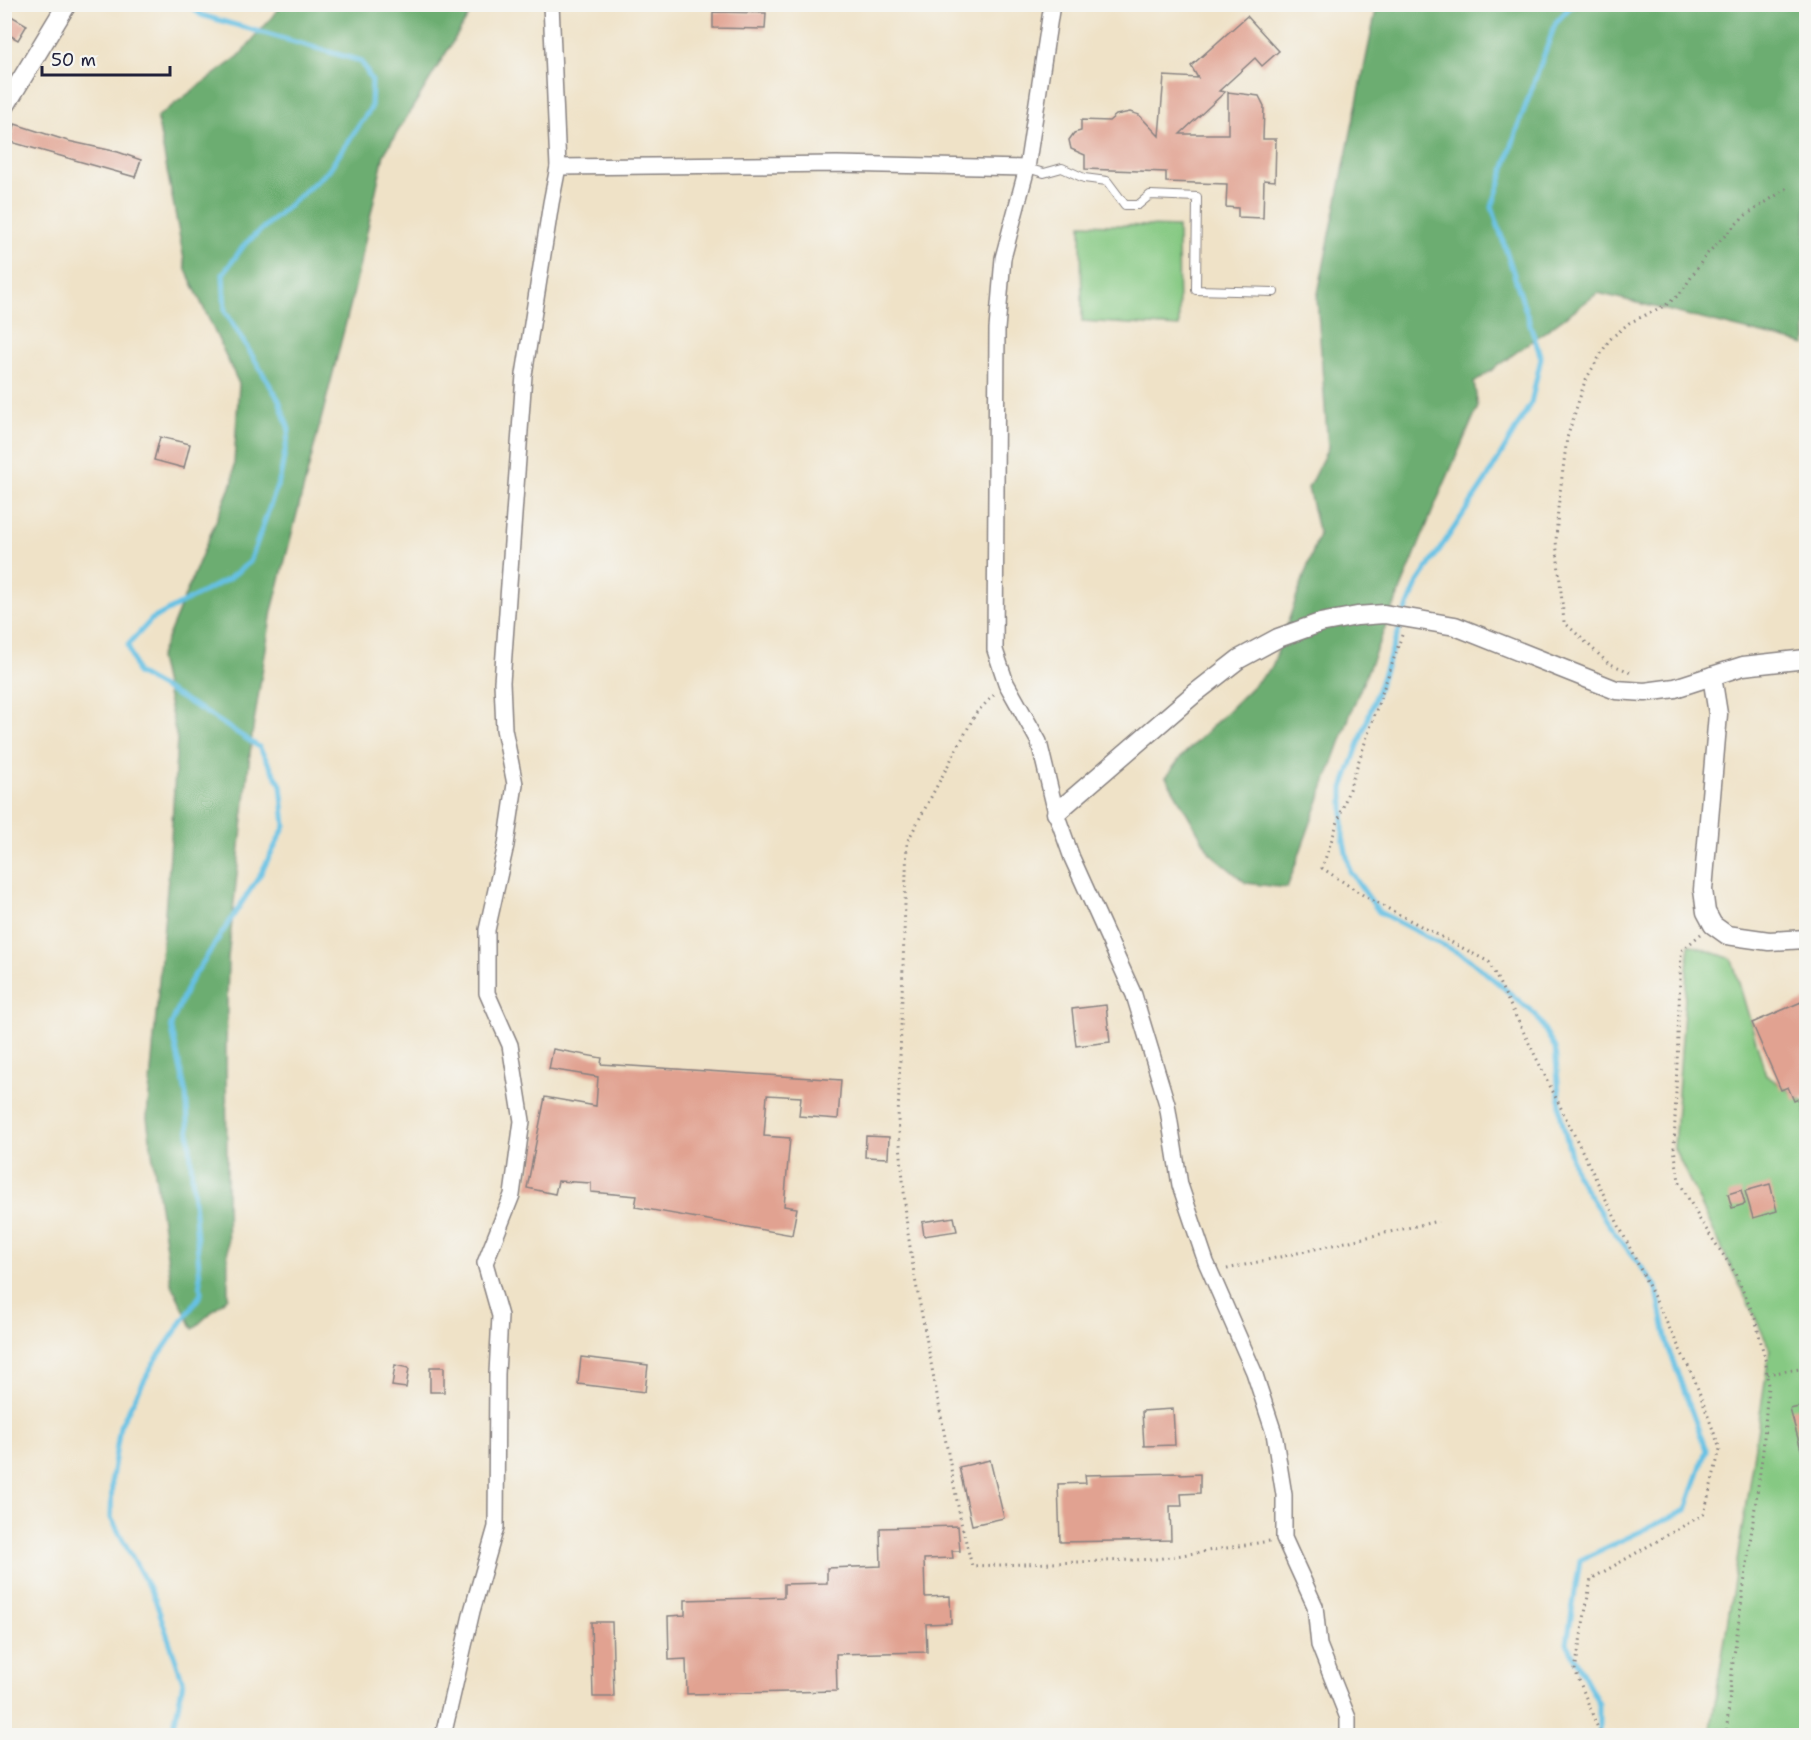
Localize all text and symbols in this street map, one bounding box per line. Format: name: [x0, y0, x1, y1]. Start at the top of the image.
scale bar: [42, 39, 170, 77]
text: 50 m: [51, 48, 96, 72]

